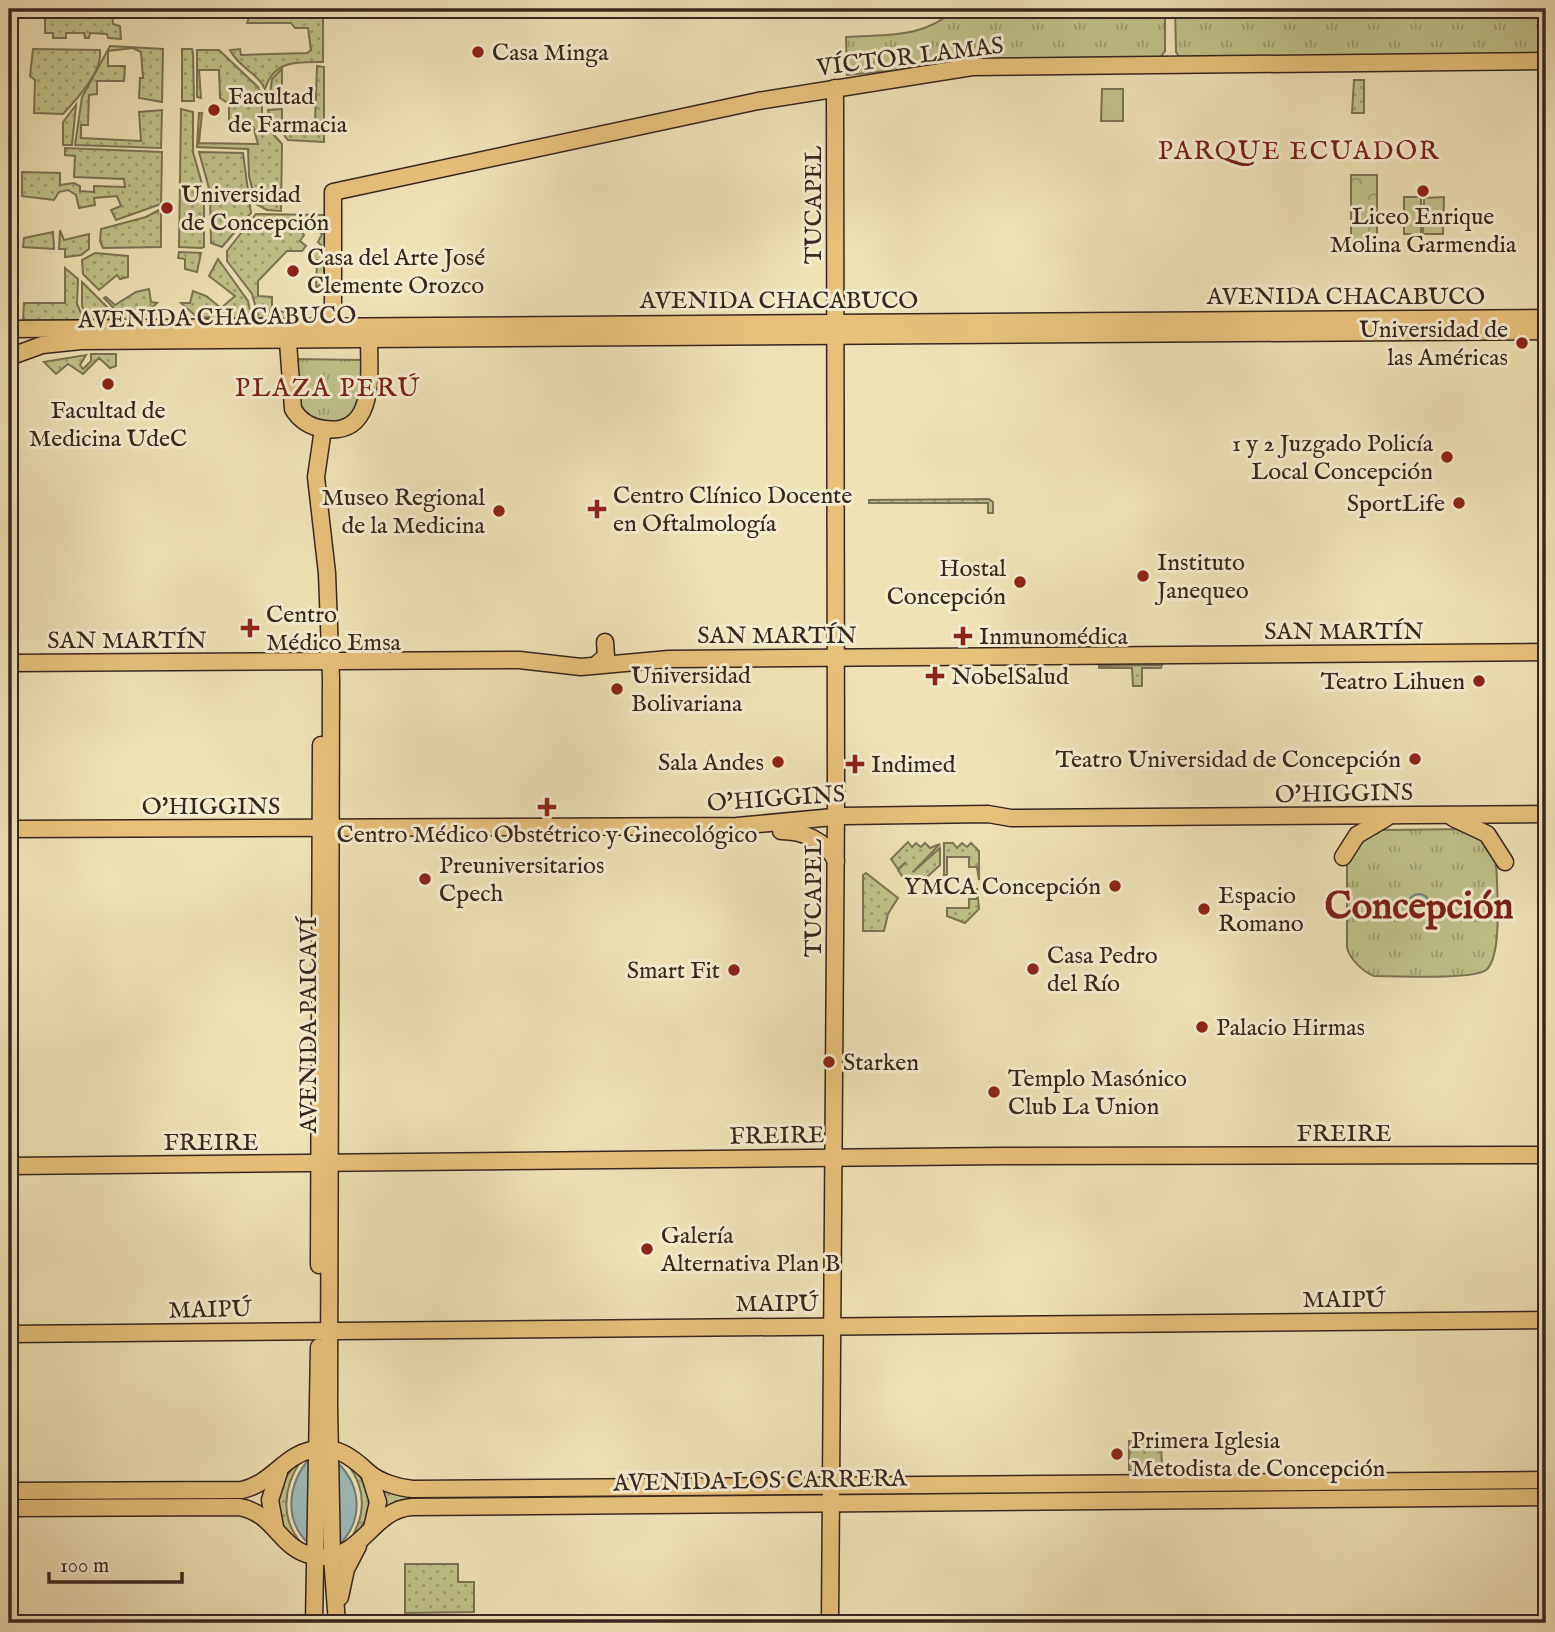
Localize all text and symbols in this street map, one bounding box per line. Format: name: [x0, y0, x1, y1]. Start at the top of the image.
street label: VÍCTOR LAMAS: [814, 31, 1005, 84]
place label: Casa Minga: [492, 38, 609, 69]
marker: Casa Minga: [470, 44, 486, 60]
place label: Facultad de Farmacia: [228, 82, 348, 141]
marker: Facultad de Farmacia: [206, 102, 222, 118]
district label: PARQUE ECUADOR: [1158, 135, 1440, 168]
street label: TUCAPEL: [799, 145, 830, 264]
place label: Universidad de Concepción: [181, 180, 330, 239]
marker: Liceo Enrique Molina Garmendia: [1415, 183, 1431, 199]
marker: Universidad de Concepción: [159, 200, 175, 216]
place label: Liceo Enrique Molina Garmendia: [1330, 202, 1517, 261]
place label: Casa del Arte José Clemente Orozco: [307, 243, 485, 302]
marker: Casa del Arte José Clemente Orozco: [285, 263, 301, 279]
street label: AVENIDA CHACABUCO: [1206, 282, 1485, 313]
street label: AVENIDA CHACABUCO: [639, 286, 918, 317]
street label: AVENIDA CHACABUCO: [77, 301, 356, 336]
place label: Universidad de las Américas: [1359, 315, 1508, 374]
marker: Universidad de las Américas: [1514, 335, 1530, 351]
district label: PLAZA PERÚ: [235, 372, 421, 405]
marker: Facultad de Medicina UdeC: [100, 376, 116, 392]
place label: Facultad de Medicina UdeC: [29, 396, 187, 455]
place label: 1 y 2 Juzgado Policía Local Concepción: [1232, 429, 1434, 488]
marker: 1 y 2 Juzgado Policía Local Concepción: [1439, 449, 1455, 465]
place label: Centro Clínico Docente en Oftalmología: [613, 481, 852, 540]
place label: Museo Regional de la Medicina: [322, 483, 486, 542]
place label: SportLife: [1347, 489, 1445, 520]
marker: SportLife: [1451, 495, 1467, 511]
marker: Centro Clínico Docente en Oftalmología: [587, 499, 607, 519]
marker: Museo Regional de la Medicina: [491, 503, 507, 519]
place label: Instituto Janequeo: [1154, 548, 1249, 607]
place label: Hostal Concepción: [887, 554, 1006, 613]
marker: Instituto Janequeo: [1135, 568, 1151, 584]
marker: Hostal Concepción: [1012, 574, 1028, 590]
place label: Centro Médico Emsa: [266, 600, 402, 659]
street label: SAN MARTÍN: [1264, 617, 1424, 648]
marker: Centro Médico Emsa: [240, 618, 260, 638]
street label: SAN MARTÍN: [697, 621, 857, 652]
place label: Inmunomédica: [979, 622, 1129, 653]
street label: SAN MARTÍN: [47, 626, 207, 657]
marker: Inmunomédica: [953, 626, 973, 646]
place label: Universidad Bolivariana: [631, 661, 751, 720]
place label: NobelSalud: [951, 662, 1069, 693]
marker: NobelSalud: [925, 666, 945, 686]
place label: Teatro Lihuen: [1321, 667, 1465, 698]
marker: Teatro Lihuen: [1471, 673, 1487, 689]
marker: Universidad Bolivariana: [609, 681, 625, 697]
place label: Teatro Universidad de Concepción: [1055, 745, 1401, 776]
place label: Sala Andes: [658, 748, 764, 779]
place label: Indimed: [871, 750, 956, 781]
marker: Teatro Universidad de Concepción: [1407, 751, 1423, 767]
marker: Sala Andes: [770, 754, 786, 770]
marker: Indimed: [845, 754, 865, 774]
street label: O'HIGGINS: [1275, 778, 1413, 811]
street label: O'HIGGINS: [706, 779, 846, 820]
street label: O'HIGGINS: [142, 792, 280, 823]
marker: Centro Médico Obstétrico y Ginecológico: [537, 797, 557, 817]
place label: Centro Médico Obstétrico y Ginecológico: [337, 820, 757, 851]
street label: TUCAPEL: [799, 838, 830, 957]
place label: Preuniversitarios Cpech: [439, 851, 604, 910]
marker: Preuniversitarios Cpech: [417, 871, 433, 887]
place label: YMCA Concepción: [904, 872, 1101, 903]
marker: YMCA Concepción: [1107, 878, 1123, 894]
place label: Espacio Romano: [1218, 881, 1304, 940]
district label: Concepción: [1325, 884, 1513, 932]
marker: Espacio Romano: [1196, 901, 1212, 917]
street label: AVENIDA PAICAVÍ: [294, 916, 325, 1134]
place label: Casa Pedro del Río: [1047, 941, 1158, 1000]
place label: Smart Fit: [627, 956, 720, 987]
marker: Casa Pedro del Río: [1025, 961, 1041, 977]
marker: Smart Fit: [726, 962, 742, 978]
place label: Palacio Hirmas: [1216, 1013, 1365, 1044]
marker: Palacio Hirmas: [1194, 1019, 1210, 1035]
place label: Starken: [843, 1048, 919, 1079]
marker: Starken: [821, 1054, 837, 1070]
place label: Templo Masónico Club La Union: [1008, 1064, 1187, 1123]
marker: Templo Masónico Club La Union: [986, 1084, 1002, 1100]
street label: FREIRE: [1296, 1119, 1392, 1150]
street label: FREIRE: [729, 1120, 825, 1153]
street label: FREIRE: [163, 1128, 259, 1159]
place label: Galería Alternativa Plan B: [660, 1221, 840, 1280]
marker: Galería Alternativa Plan B: [639, 1241, 655, 1257]
street label: MAIPÚ: [1302, 1285, 1386, 1316]
street label: MAIPÚ: [735, 1289, 819, 1320]
street label: MAIPÚ: [168, 1294, 253, 1327]
place label: Primera Iglesia Metodista de Concepción: [1131, 1426, 1386, 1485]
marker: Primera Iglesia Metodista de Concepción: [1109, 1446, 1125, 1462]
street label: AVENIDA LOS CARRERA: [612, 1463, 908, 1500]
scale bar: [49, 1541, 182, 1585]
text: 100 m: [60, 1553, 109, 1580]

